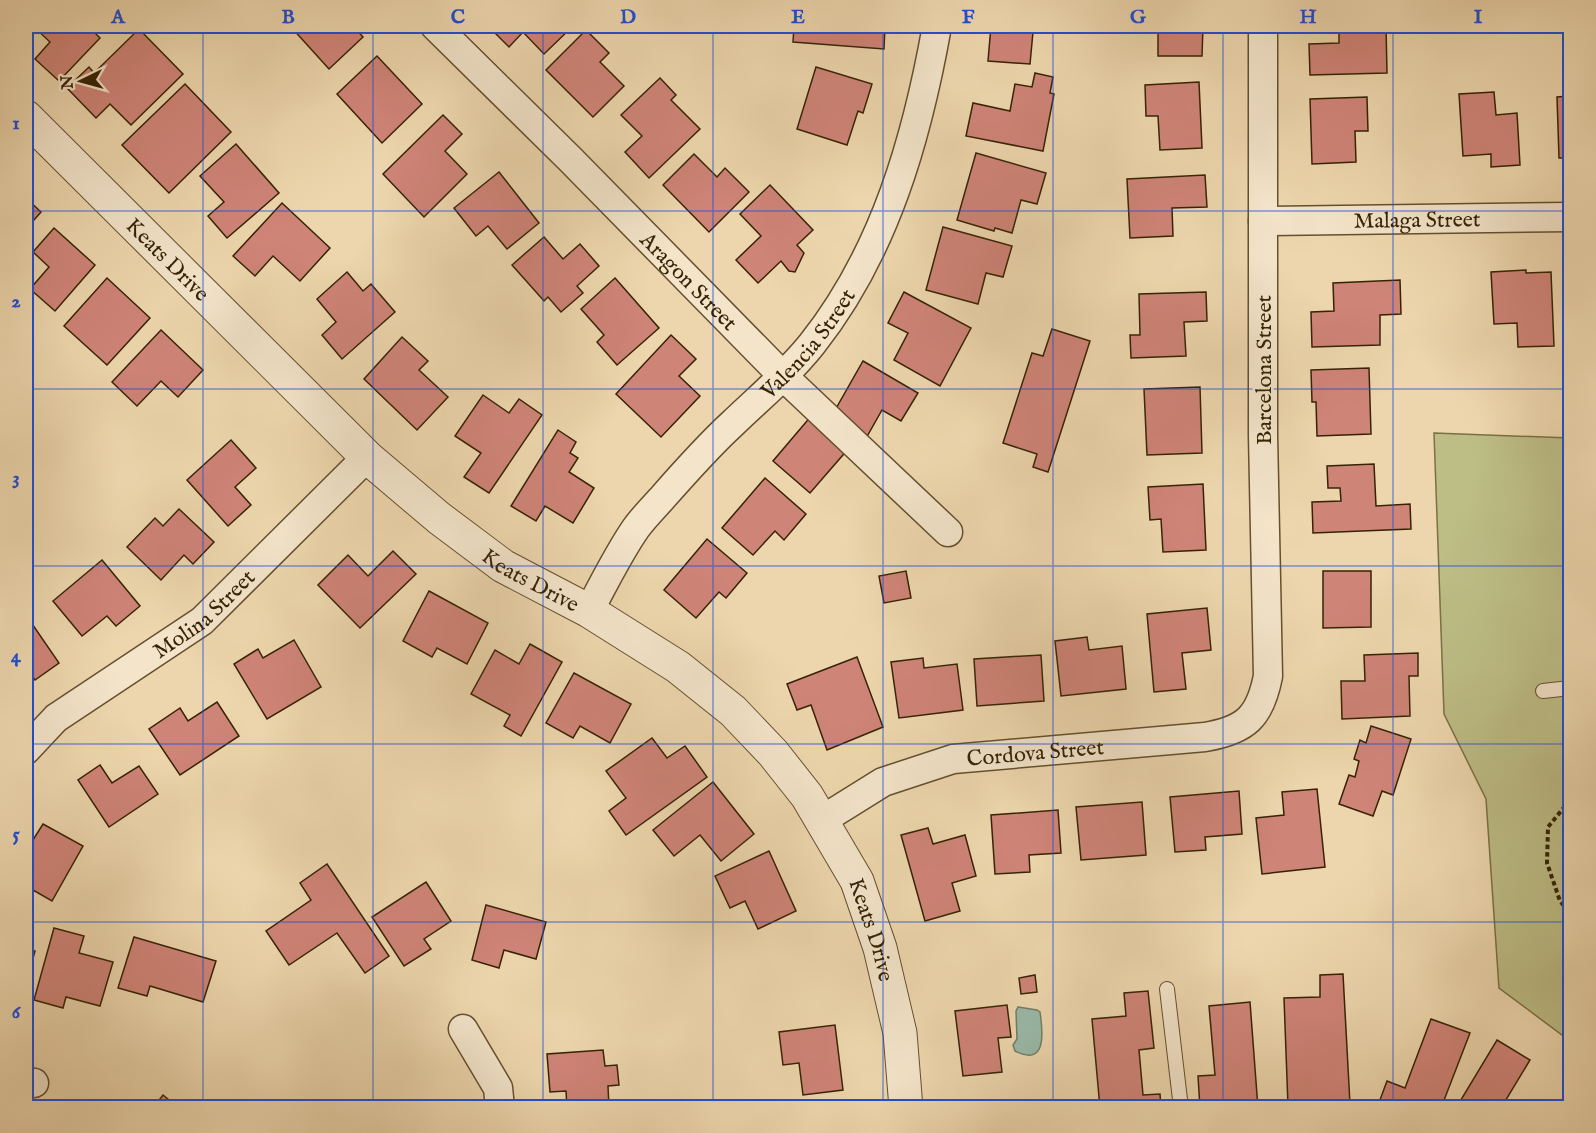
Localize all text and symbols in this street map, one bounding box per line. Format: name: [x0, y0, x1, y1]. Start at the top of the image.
text: A: [110, 5, 126, 30]
text: B: [281, 5, 295, 30]
text: C: [451, 5, 465, 30]
text: D: [620, 5, 636, 30]
text: E: [791, 5, 805, 30]
text: F: [962, 5, 975, 30]
text: G: [1130, 5, 1147, 30]
text: H: [1299, 5, 1317, 30]
text: I: [1474, 5, 1483, 30]
north arrow: [51, 51, 111, 111]
text: N: [57, 74, 79, 91]
text: 1: [12, 111, 20, 136]
street label: Malaga Street: [1353, 206, 1481, 236]
street label: Keats Drive: [119, 213, 215, 308]
street label: Aragon Street: [633, 226, 743, 338]
street label: Valencia Street: [755, 284, 863, 407]
text: 2: [11, 289, 21, 314]
street label: Barcelona Street: [1251, 295, 1279, 445]
text: 3: [12, 466, 20, 491]
street label: Keats Drive: [475, 543, 583, 619]
street label: Molina Street: [148, 564, 262, 666]
text: 4: [11, 644, 22, 669]
street label: Cordova Street: [965, 734, 1106, 774]
text: 5: [12, 822, 20, 847]
street label: Keats Drive: [841, 875, 899, 984]
text: 6: [12, 1000, 22, 1025]

